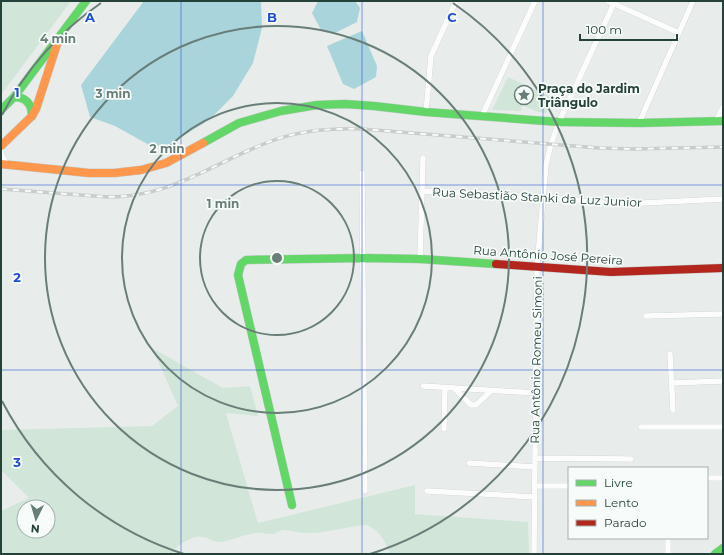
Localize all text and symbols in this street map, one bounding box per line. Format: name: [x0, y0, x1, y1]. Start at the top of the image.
text: A: [84, 9, 96, 25]
text: B: [267, 9, 277, 25]
text: C: [447, 9, 457, 25]
scale bar: [580, 16, 677, 42]
text: 100 m: [586, 22, 622, 37]
text: 4 min: [40, 31, 76, 46]
place label: Praça do Jardim Triângulo: [538, 81, 640, 110]
text: 1: [14, 84, 20, 100]
place icon: Praça do Jardim Triângulo: [513, 84, 535, 106]
text: 3 min: [95, 86, 131, 101]
text: 2 min: [150, 141, 184, 156]
street label: Rua Sebastião Stanki da Luz Junior: [432, 184, 642, 210]
text: 1 min: [207, 196, 239, 211]
street label: Rua Antônio José Pereira: [473, 242, 623, 268]
centre of rings: [270, 251, 284, 265]
text: 2: [13, 269, 21, 285]
street label: Rua Antônio Romeu Simoni: [527, 276, 545, 444]
text: 3: [12, 454, 21, 470]
legend: [568, 467, 708, 539]
text: Livre: [604, 475, 633, 490]
text: Lento: [604, 495, 639, 510]
north arrow: [16, 499, 56, 539]
text: Parado: [604, 515, 647, 530]
text: N: [30, 522, 40, 536]

